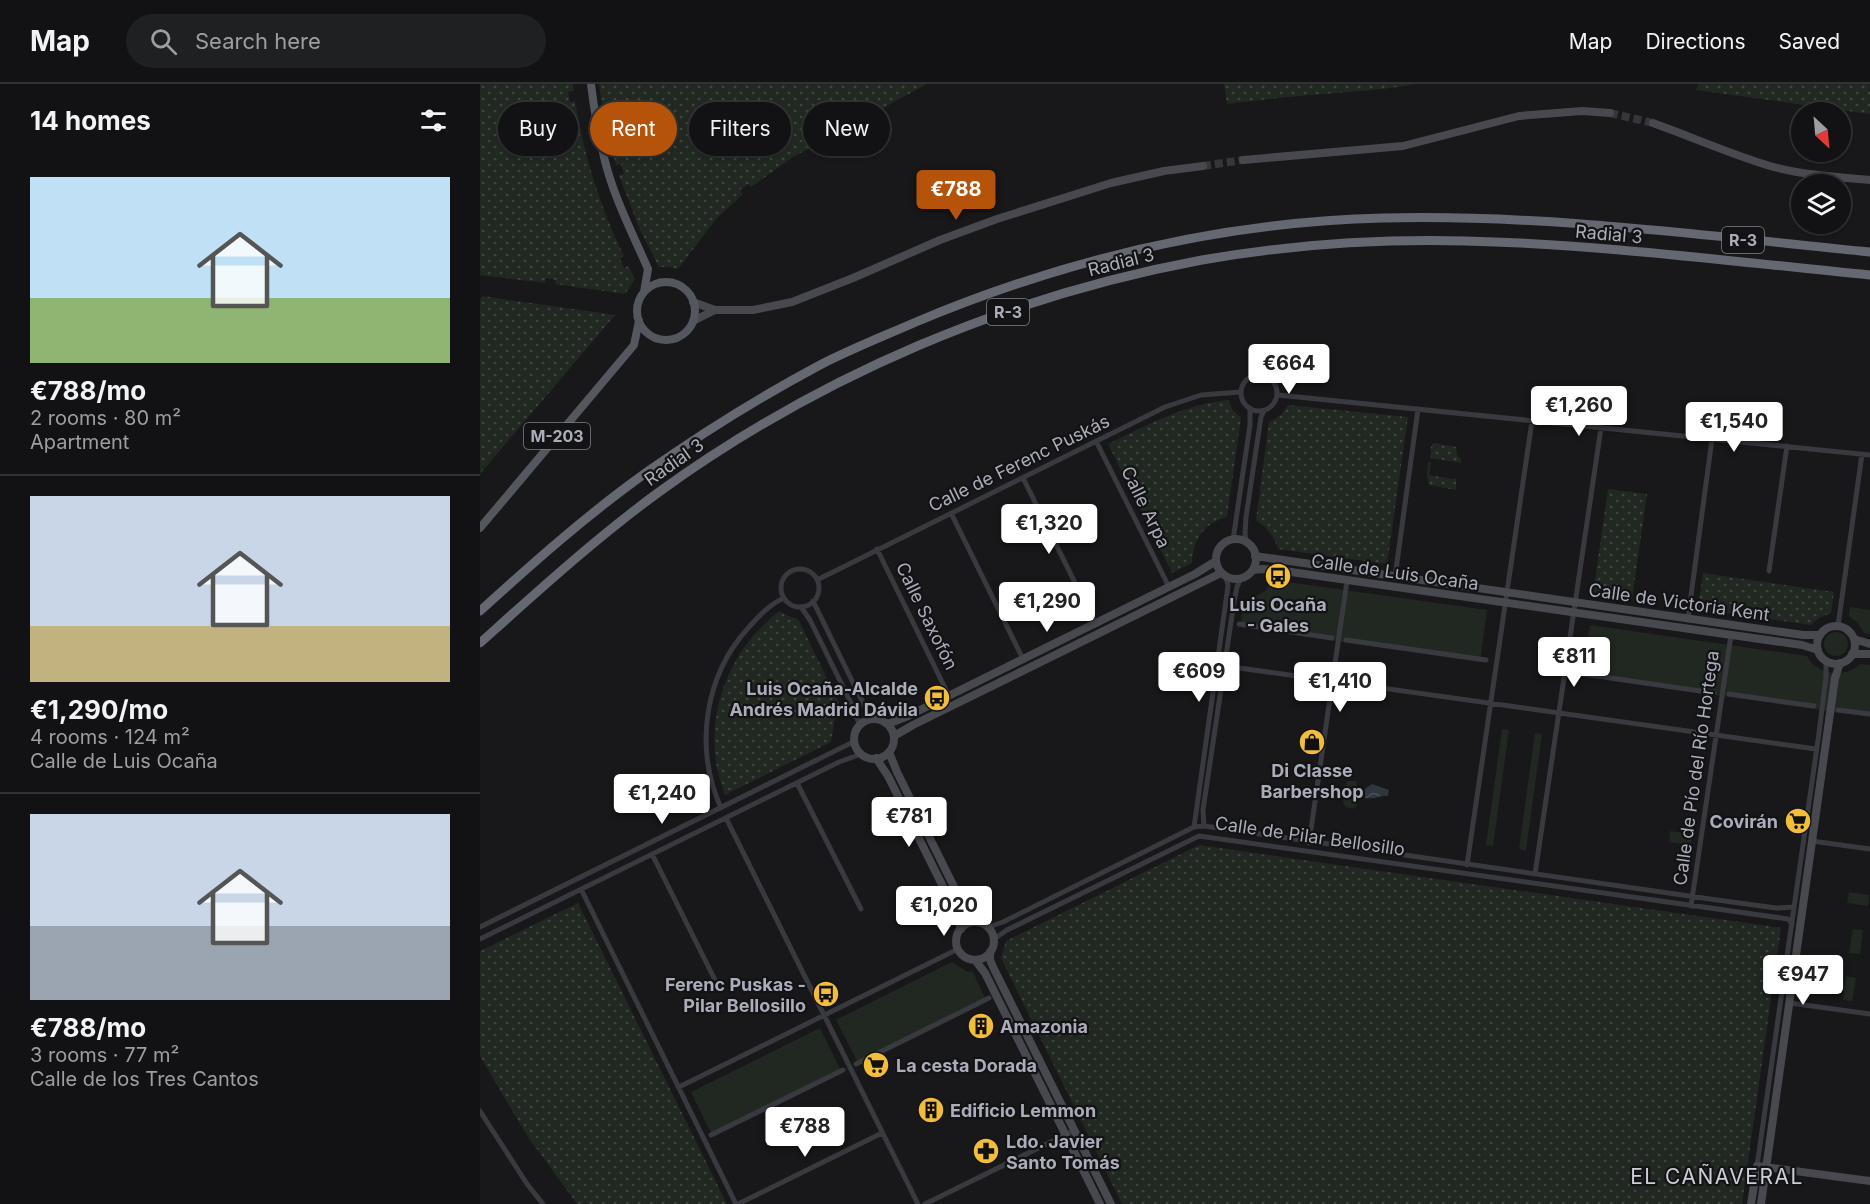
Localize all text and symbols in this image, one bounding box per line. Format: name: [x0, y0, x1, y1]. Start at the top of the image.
search box: [126, 14, 546, 68]
text: Map: [30, 24, 90, 58]
icon: search: [147, 25, 180, 58]
text: Search here: [195, 28, 321, 54]
text: Map: [1569, 29, 1612, 54]
text: Directions: [1645, 29, 1746, 54]
text: Saved: [1779, 29, 1840, 54]
chip: Buy: [498, 102, 578, 156]
chip: Rent: [590, 102, 677, 156]
chip: Filters: [689, 102, 791, 156]
chip: New: [803, 102, 890, 156]
north arrow: [1791, 102, 1851, 162]
map controls: [1791, 102, 1851, 234]
icon: filters: [417, 104, 450, 137]
text: 14 homes: [30, 105, 151, 136]
pin: €788: [920, 170, 992, 221]
button: layers: [1791, 174, 1851, 234]
text: €788: [930, 177, 982, 201]
icon: home: [186, 216, 294, 324]
street label: Radial 3: [1574, 221, 1644, 247]
road number: R-3: [1722, 227, 1764, 253]
street label: Radial 3: [1086, 244, 1156, 280]
road number: R-3: [987, 299, 1029, 325]
pin: €664: [1253, 344, 1325, 395]
text: €664: [1262, 351, 1316, 375]
text: €788/mo: [30, 375, 146, 406]
pin: €1,260: [1530, 386, 1628, 437]
text: €1,260: [1545, 393, 1613, 417]
pin: €1,540: [1685, 402, 1783, 453]
text: 2 rooms · 80 m²: [30, 406, 181, 430]
text: €1,540: [1700, 409, 1768, 433]
street label: Calle de Ferenc Puskás: [925, 410, 1113, 516]
road number: M-203: [524, 423, 590, 449]
text: Apartment: [30, 430, 129, 454]
street label: Radial 3: [640, 434, 708, 490]
street label: Calle Arpa: [1117, 463, 1175, 551]
pin: €1,320: [1000, 504, 1098, 555]
text: €1,320: [1015, 511, 1083, 535]
icon: home: [186, 535, 294, 643]
street label: Calle de Luis Ocaña: [1310, 550, 1480, 594]
street label: Calle Saxofón: [892, 559, 962, 673]
bus stop icon: Luis Ocaña - Gales: [1263, 561, 1293, 591]
street label: Calle de Victoria Kent: [1587, 579, 1771, 625]
pin: €1,290: [998, 582, 1096, 633]
text: €1,290: [1013, 589, 1081, 613]
place label: Luis Ocaña - Gales: [1229, 594, 1327, 636]
pin: €811: [1538, 637, 1610, 688]
text: €811: [1552, 644, 1596, 668]
street label: Calle de Pío del Río Hortega: [1669, 649, 1723, 887]
pin: €609: [1163, 652, 1235, 703]
text: €609: [1172, 659, 1226, 683]
pin: €1,410: [1291, 662, 1389, 713]
text: €1,410: [1308, 669, 1372, 693]
place label: Luis Ocaña-Alcalde Andrés Madrid Dávila: [729, 678, 918, 720]
bus stop icon: Luis Ocaña-Alcalde Andrés Madrid Dávila: [922, 683, 952, 713]
text: €1,290/mo: [30, 694, 168, 725]
text: 4 rooms · 124 m²: [30, 725, 190, 749]
shop icon: Di Classe Barbershop: [1297, 727, 1327, 757]
text: Calle de Luis Ocaña: [30, 749, 218, 773]
place label: Di Classe Barbershop: [1260, 760, 1364, 802]
pin: €1,240: [613, 774, 711, 825]
text: €1,240: [628, 781, 696, 805]
pin: €781: [873, 797, 945, 848]
text: €781: [886, 804, 932, 828]
supermarket icon: Covirán: [1783, 806, 1813, 836]
place label: Covirán: [1710, 811, 1778, 832]
street label: Calle de Pilar Bellosillo: [1214, 812, 1406, 860]
icon: home: [186, 853, 294, 961]
pin: €1,020: [895, 886, 993, 937]
text: €1,020: [910, 893, 978, 917]
pin: €947: [1767, 955, 1839, 1006]
text: €947: [1777, 962, 1829, 986]
place label: Ferenc Puskas - Pilar Bellosillo: [665, 974, 806, 1016]
bus stop icon: Ferenc Puskas - Pilar Bellosillo: [811, 979, 841, 1009]
building icon: Amazonia: [966, 1011, 996, 1041]
text: €788/mo: [30, 1012, 146, 1043]
place label: Amazonia: [1000, 1016, 1088, 1037]
text: 3 rooms · 77 m²: [30, 1043, 179, 1067]
supermarket icon: La cesta Dorada: [861, 1050, 891, 1080]
place label: La cesta Dorada: [896, 1055, 1037, 1076]
text: Calle de los Tres Cantos: [30, 1067, 259, 1091]
building icon: Edificio Lemmon: [916, 1095, 946, 1125]
place label: Edificio Lemmon: [950, 1100, 1096, 1121]
pin: €788: [769, 1107, 841, 1158]
text: €788: [779, 1114, 831, 1138]
place label: Ldo. Javier Santo Tomás: [1006, 1131, 1120, 1173]
pharmacy icon: Ldo. Javier Santo Tomás: [971, 1136, 1001, 1166]
district label: EL CAÑAVERAL: [1630, 1163, 1804, 1189]

